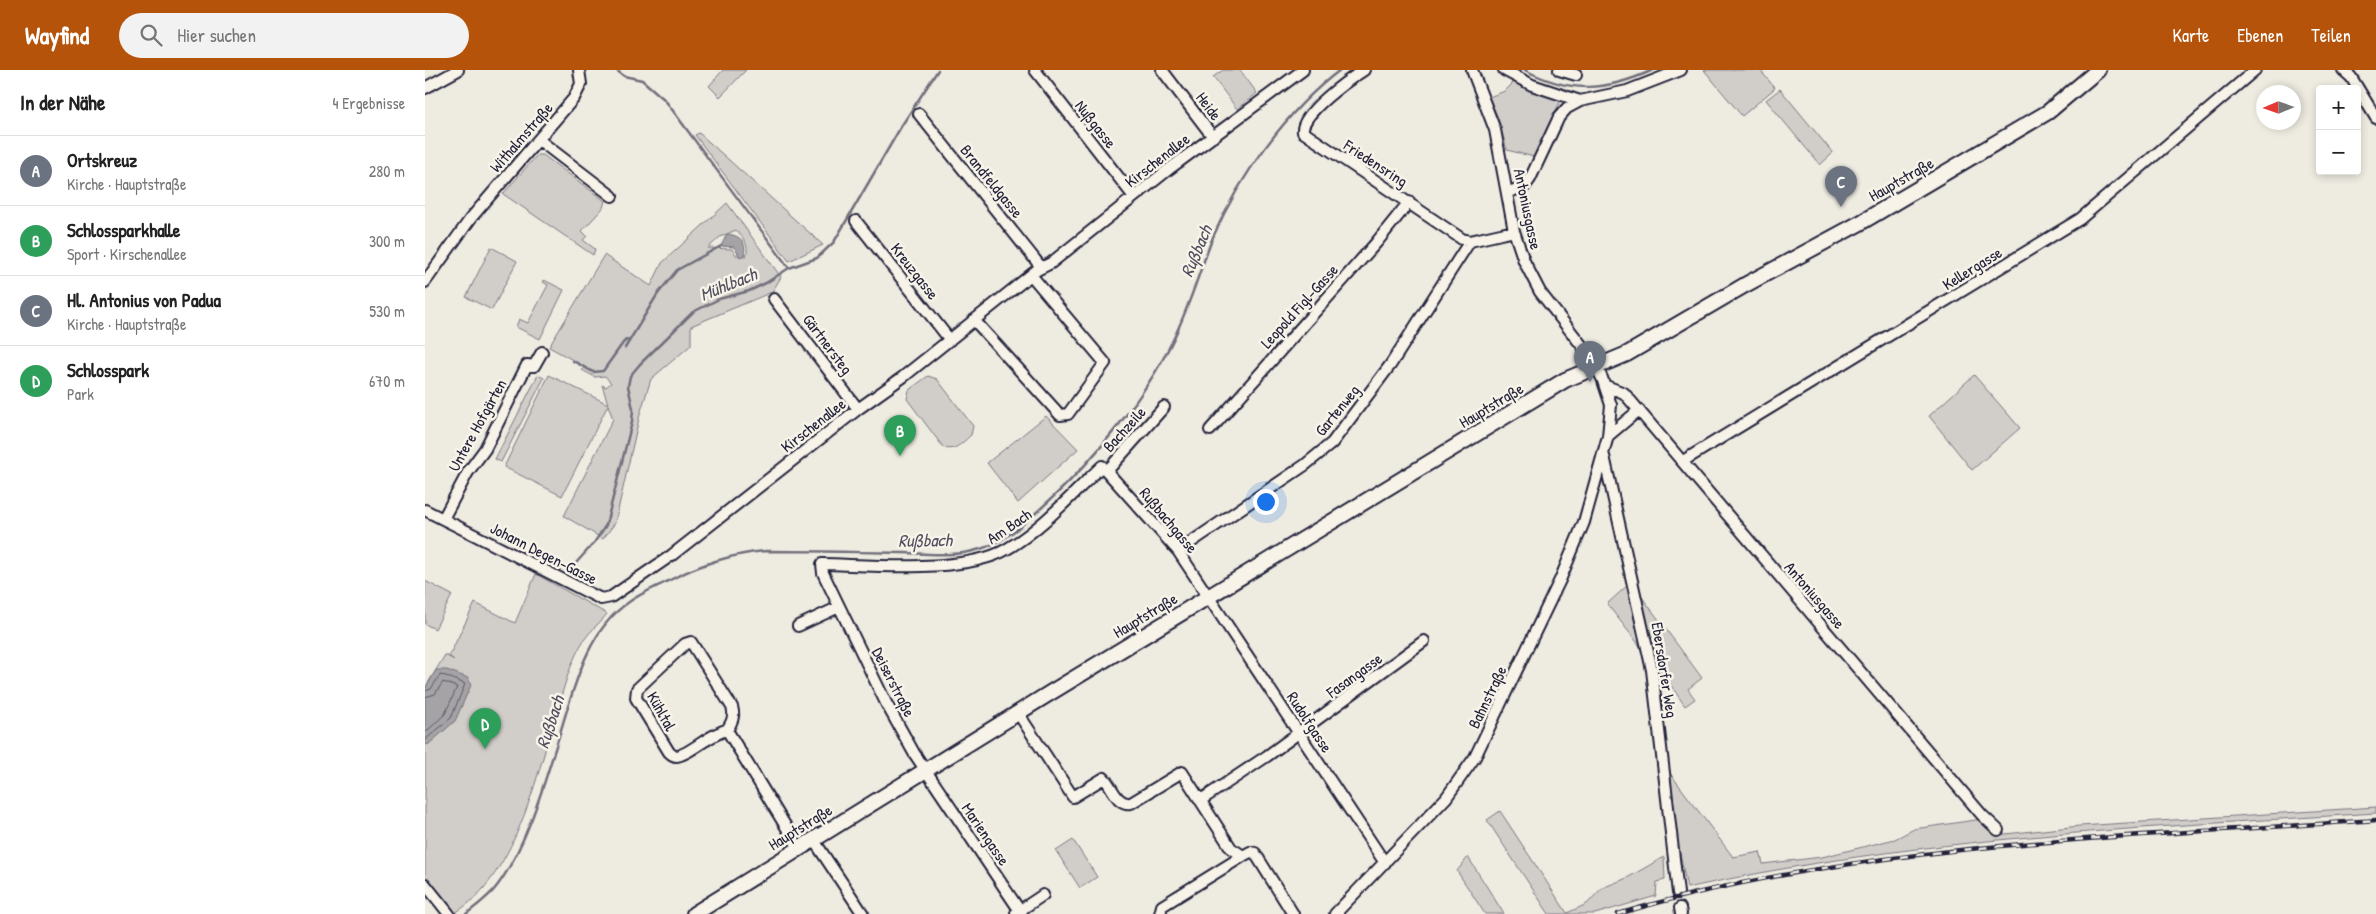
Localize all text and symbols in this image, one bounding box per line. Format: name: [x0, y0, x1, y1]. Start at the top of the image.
search box: [119, 13, 469, 58]
text: Wayfind: [25, 19, 89, 51]
icon: search: [137, 21, 165, 49]
text: Hier suchen: [177, 22, 256, 48]
text: Karte: [2173, 23, 2209, 48]
text: Ebenen: [2237, 23, 2283, 48]
text: Teilen: [2311, 23, 2351, 48]
north arrow: [2256, 85, 2301, 130]
map controls: [2316, 85, 2361, 175]
button: +: [2316, 85, 2361, 130]
street label: Heide: [1191, 87, 1227, 125]
text: In der Nähe: [20, 88, 105, 117]
text: 4 Ergebnisse: [333, 92, 405, 114]
street label: Nußgasse: [1070, 95, 1122, 153]
street label: Withalmstraße: [484, 97, 558, 177]
street label: Kirschenallee: [1120, 127, 1194, 192]
button: −: [2316, 130, 2361, 175]
street label: Friedensring: [1339, 134, 1412, 192]
street label: Brandfeldgasse: [956, 140, 1029, 223]
text: Ortskreuz: [67, 147, 137, 173]
street label: Hauptstraße: [1865, 151, 1938, 206]
text: A: [32, 160, 40, 182]
text: 280 m: [369, 160, 405, 182]
street label: Antoniusgasse: [1509, 166, 1547, 252]
pin: C: [1825, 166, 1857, 207]
text: Kirche · Hauptstraße: [67, 173, 186, 195]
text: Schlossparkhalle: [67, 217, 180, 243]
water label: Rußbach: [1174, 220, 1219, 281]
text: B: [32, 230, 40, 252]
text: 300 m: [369, 230, 405, 252]
street label: Kreuzgasse: [886, 238, 944, 304]
street label: Kellergasse: [1938, 241, 2006, 295]
text: Sport · Kirschenallee: [67, 243, 187, 265]
street label: Leopold Figl-Gasse: [1255, 259, 1343, 353]
water label: Mühlbach: [696, 261, 761, 307]
text: Hl. Antonius von Padua: [67, 287, 221, 313]
text: C: [32, 300, 40, 322]
text: 530 m: [369, 300, 405, 322]
street label: Gärtnersteg: [798, 309, 858, 379]
text: Kirche · Hauptstraße: [67, 313, 186, 335]
pin: A: [1574, 341, 1606, 382]
text: Schlosspark: [67, 357, 149, 383]
text: D: [32, 370, 40, 392]
text: 670 m: [369, 370, 405, 392]
street label: Untere Hofgärten: [443, 375, 511, 475]
street label: Hauptstraße: [1455, 377, 1528, 433]
street label: Gartenweg: [1310, 380, 1364, 440]
text: Park: [67, 383, 94, 405]
street label: Kirschenallee: [776, 392, 850, 457]
street label: Bachzeile: [1098, 401, 1151, 457]
pin: B: [884, 415, 916, 456]
street label: Rußbachgasse: [1135, 482, 1204, 558]
your location: [1253, 489, 1279, 515]
street label: Am Bach: [982, 503, 1036, 549]
street label: Johann Degen-Gasse: [487, 517, 602, 590]
water label: Rußbach: [898, 527, 954, 553]
street label: Antoniusgasse: [1780, 557, 1851, 634]
street label: Hauptstraße: [1109, 587, 1182, 643]
street label: Ebersdorfer Weg: [1647, 621, 1683, 719]
street label: Deiserstraße: [867, 644, 921, 721]
street label: Fasangasse: [1321, 647, 1387, 703]
street label: Bahnstraße: [1462, 661, 1512, 732]
street label: Kühltal: [642, 687, 682, 735]
street label: Rudolfgasse: [1282, 687, 1338, 757]
water label: Rußbach: [530, 691, 571, 752]
pin: D: [469, 708, 501, 749]
street label: Hauptstraße: [764, 798, 837, 855]
street label: Mariengasse: [957, 798, 1015, 870]

